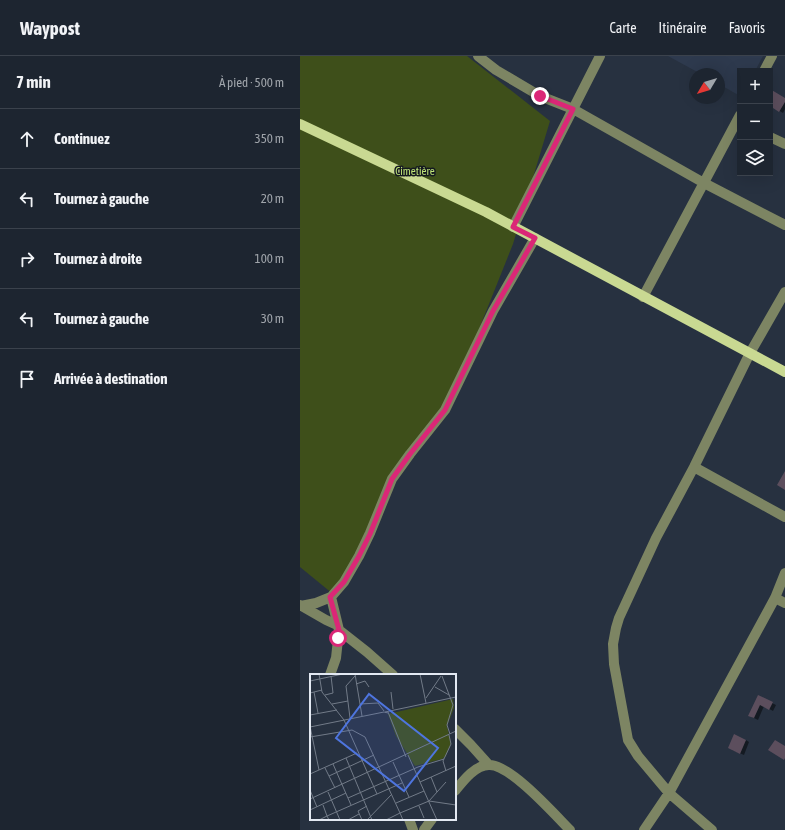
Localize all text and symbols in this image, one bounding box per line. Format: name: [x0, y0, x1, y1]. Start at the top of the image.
text: Waypost: [20, 17, 80, 39]
text: Carte: [610, 20, 637, 36]
text: Itinéraire: [659, 20, 707, 36]
text: Favoris: [729, 20, 765, 36]
north arrow: [689, 68, 725, 104]
map controls: [737, 68, 773, 176]
button: +: [737, 68, 773, 104]
text: 7 min: [16, 72, 51, 92]
text: À pied · 500 m: [219, 75, 284, 90]
route end: [531, 87, 549, 105]
button: −: [737, 104, 773, 140]
icon: ahead: [16, 128, 38, 150]
text: Continuez: [54, 130, 110, 147]
text: 350 m: [255, 131, 284, 146]
button: layers: [737, 140, 773, 176]
park label: Cimetière: [395, 165, 435, 177]
icon: left: [16, 188, 38, 210]
text: Tournez à gauche: [54, 190, 149, 207]
text: 20 m: [261, 191, 284, 206]
icon: right: [16, 248, 38, 270]
text: Tournez à droite: [54, 250, 142, 267]
text: 100 m: [255, 251, 284, 266]
icon: left: [16, 308, 38, 330]
text: Tournez à gauche: [54, 310, 149, 327]
text: 30 m: [261, 311, 284, 326]
icon: arrive: [16, 368, 38, 390]
text: Arrivée à destination: [54, 370, 168, 387]
route start: [329, 629, 347, 647]
inset map: [310, 674, 456, 820]

